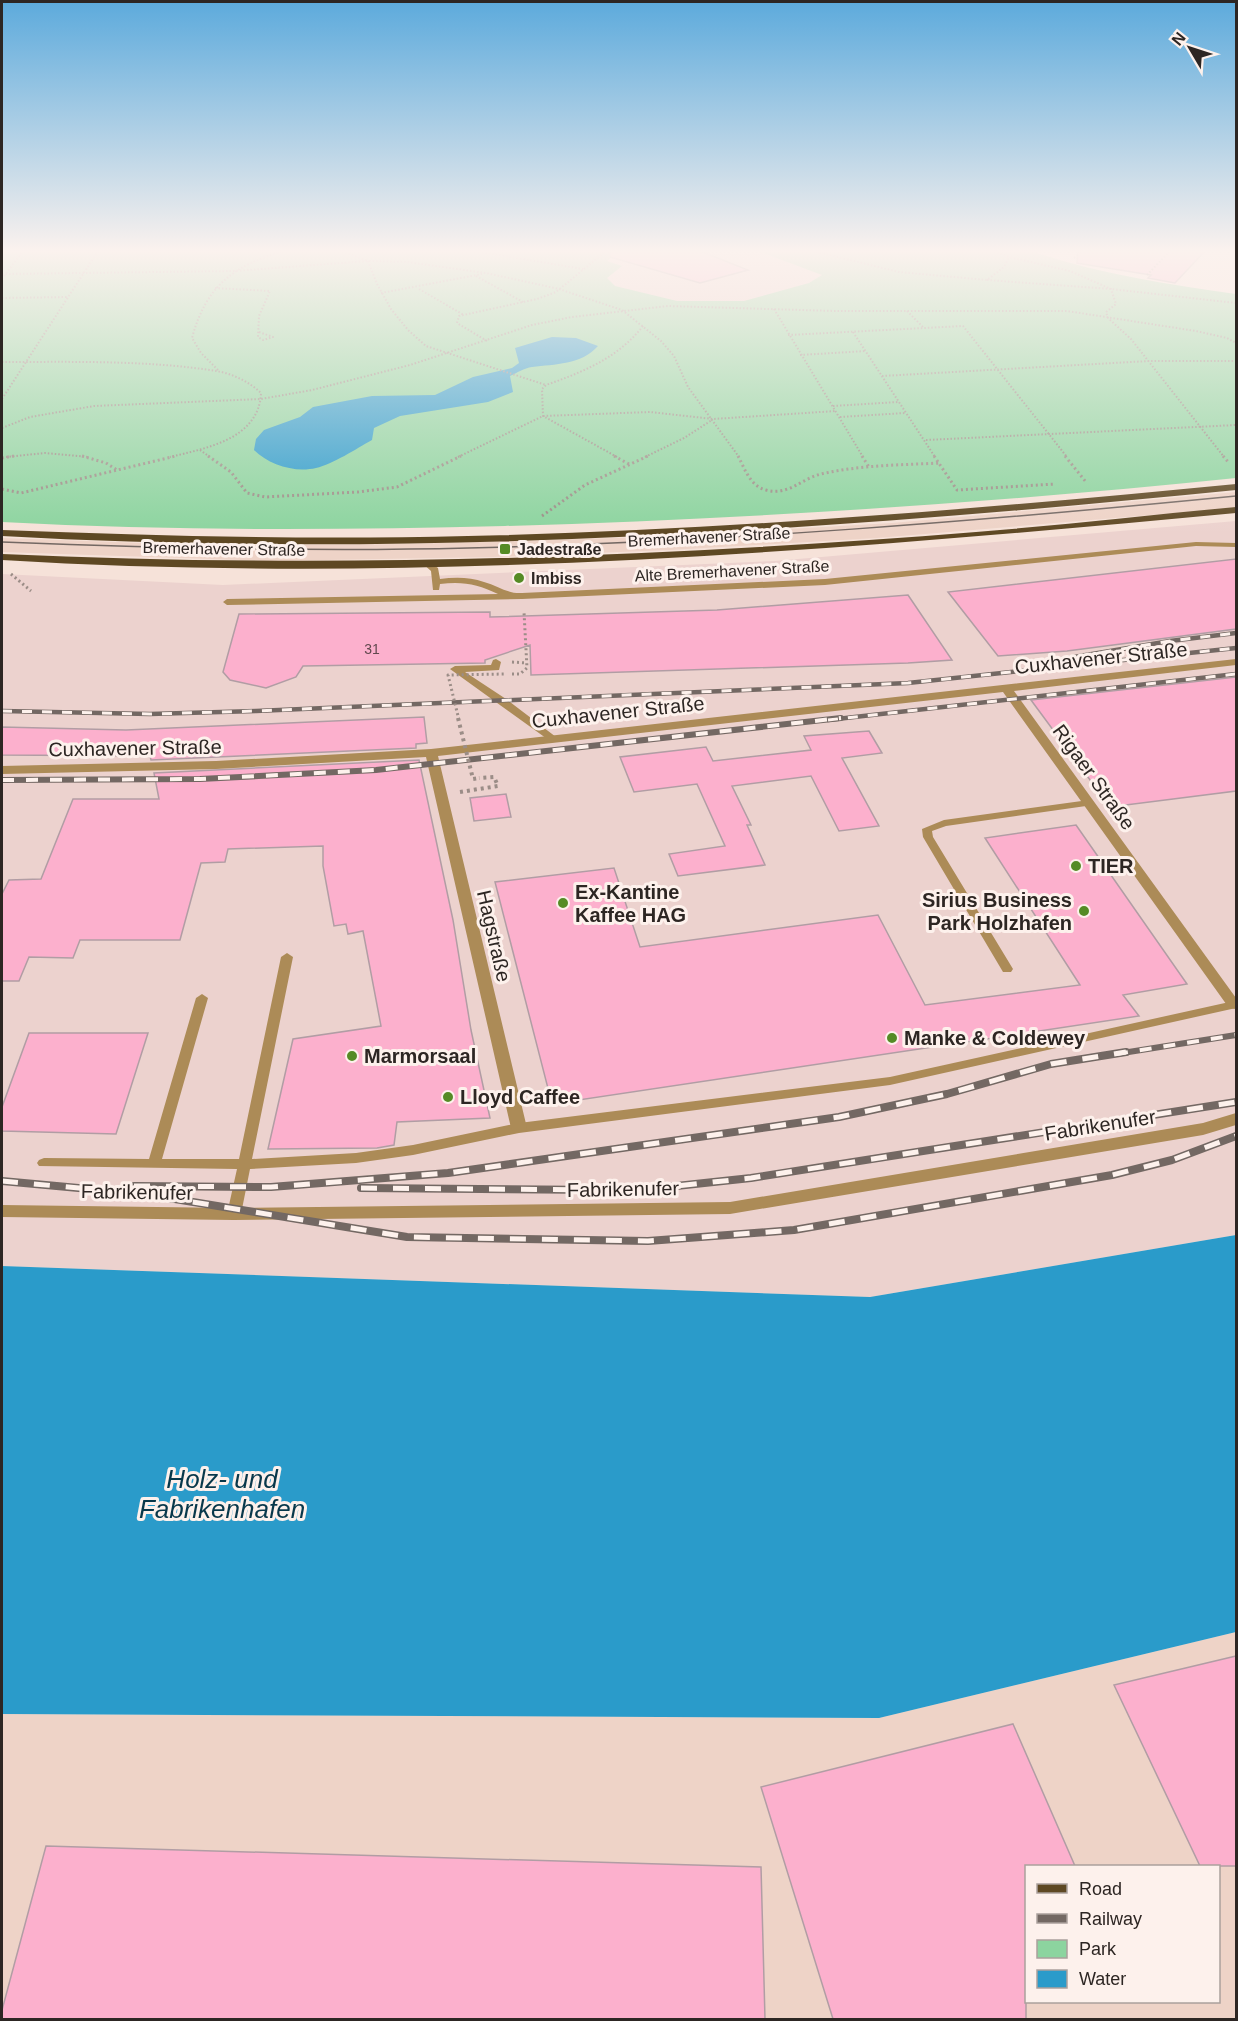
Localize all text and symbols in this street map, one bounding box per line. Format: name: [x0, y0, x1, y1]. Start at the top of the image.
north arrow: [1160, 18, 1220, 78]
text: N: [1168, 29, 1189, 49]
street label: Bremerhavener Straße: [627, 524, 791, 550]
street label: Bremerhavener Straße: [142, 539, 306, 559]
place label: Jadestraße: [517, 541, 602, 558]
marker: Jadestraße: [498, 542, 512, 556]
street label: Alte Bremerhavener Straße: [634, 557, 830, 585]
place label: Imbiss: [531, 570, 582, 587]
marker: Imbiss: [512, 571, 526, 585]
street label: Cuxhavener Straße: [1014, 638, 1188, 678]
house number: 31: [364, 641, 380, 657]
street label: Cuxhavener Straße: [531, 692, 705, 732]
street label: Rigaer Straße: [1049, 720, 1139, 834]
street label: Cuxhavener Straße: [48, 735, 222, 761]
place label: TIER: [1088, 855, 1134, 877]
marker: TIER: [1069, 859, 1083, 873]
place label: Ex-Kantine Kaffee HAG: [575, 881, 686, 926]
street label: Hagstraße: [473, 888, 515, 984]
place label: Sirius Business Park Holzhafen: [922, 889, 1072, 934]
marker: Ex-Kantine Kaffee HAG: [556, 896, 570, 910]
marker: Sirius Business Park Holzhafen: [1077, 904, 1091, 918]
place label: Manke & Coldewey: [904, 1027, 1086, 1049]
marker: Manke & Coldewey: [885, 1031, 899, 1045]
place label: Marmorsaal: [364, 1045, 476, 1067]
marker: Marmorsaal: [345, 1049, 359, 1063]
place label: Lloyd Caffee: [460, 1086, 580, 1108]
marker: Lloyd Caffee: [441, 1090, 455, 1104]
street label: Fabrikenufer: [1043, 1105, 1158, 1145]
street label: Fabrikenufer: [567, 1177, 680, 1201]
street label: Fabrikenufer: [81, 1180, 194, 1204]
water label: Holz- und Fabrikenhafen: [139, 1464, 305, 1524]
legend: [1025, 1865, 1220, 2003]
text: Road: [1079, 1879, 1122, 1899]
text: Railway: [1079, 1909, 1142, 1929]
text: Park: [1079, 1939, 1117, 1959]
text: Water: [1079, 1969, 1126, 1989]

